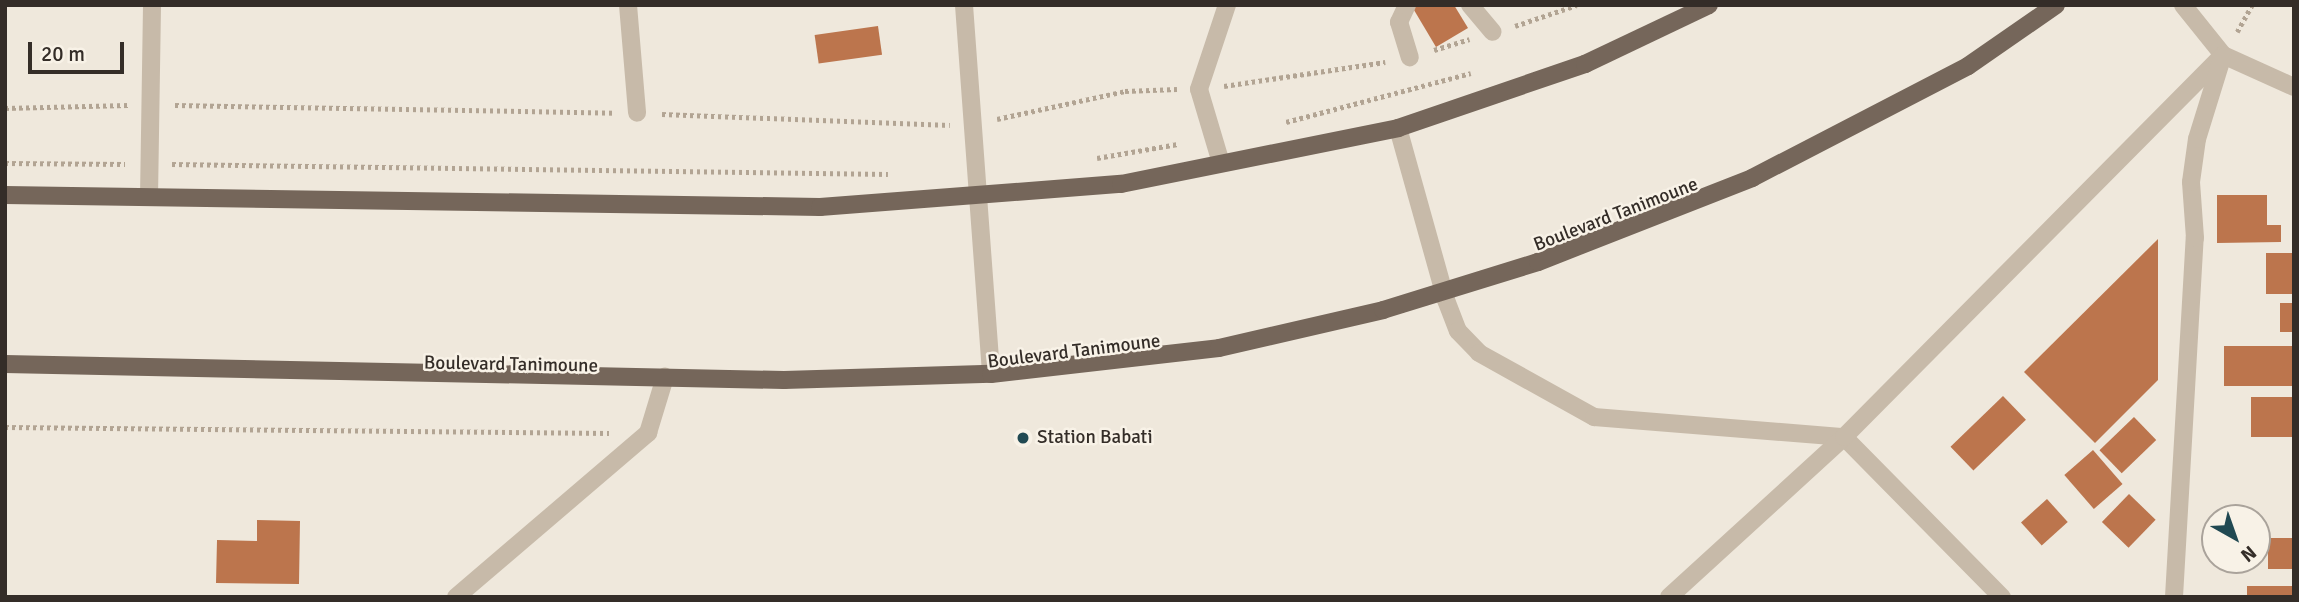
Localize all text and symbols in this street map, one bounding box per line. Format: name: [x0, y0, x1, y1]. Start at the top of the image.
scale bar: [32, 28, 128, 72]
text: 20 m: [41, 41, 85, 67]
street label: Boulevard Tanimoune: [1531, 173, 1701, 257]
street label: Boulevard Tanimoune: [986, 330, 1162, 374]
street label: Boulevard Tanimoune: [424, 352, 598, 378]
place label: Station Babati: [1037, 427, 1153, 449]
marker: Station Babati: [1015, 430, 1031, 446]
north arrow: [2201, 504, 2271, 574]
text: N: [2235, 540, 2261, 567]

